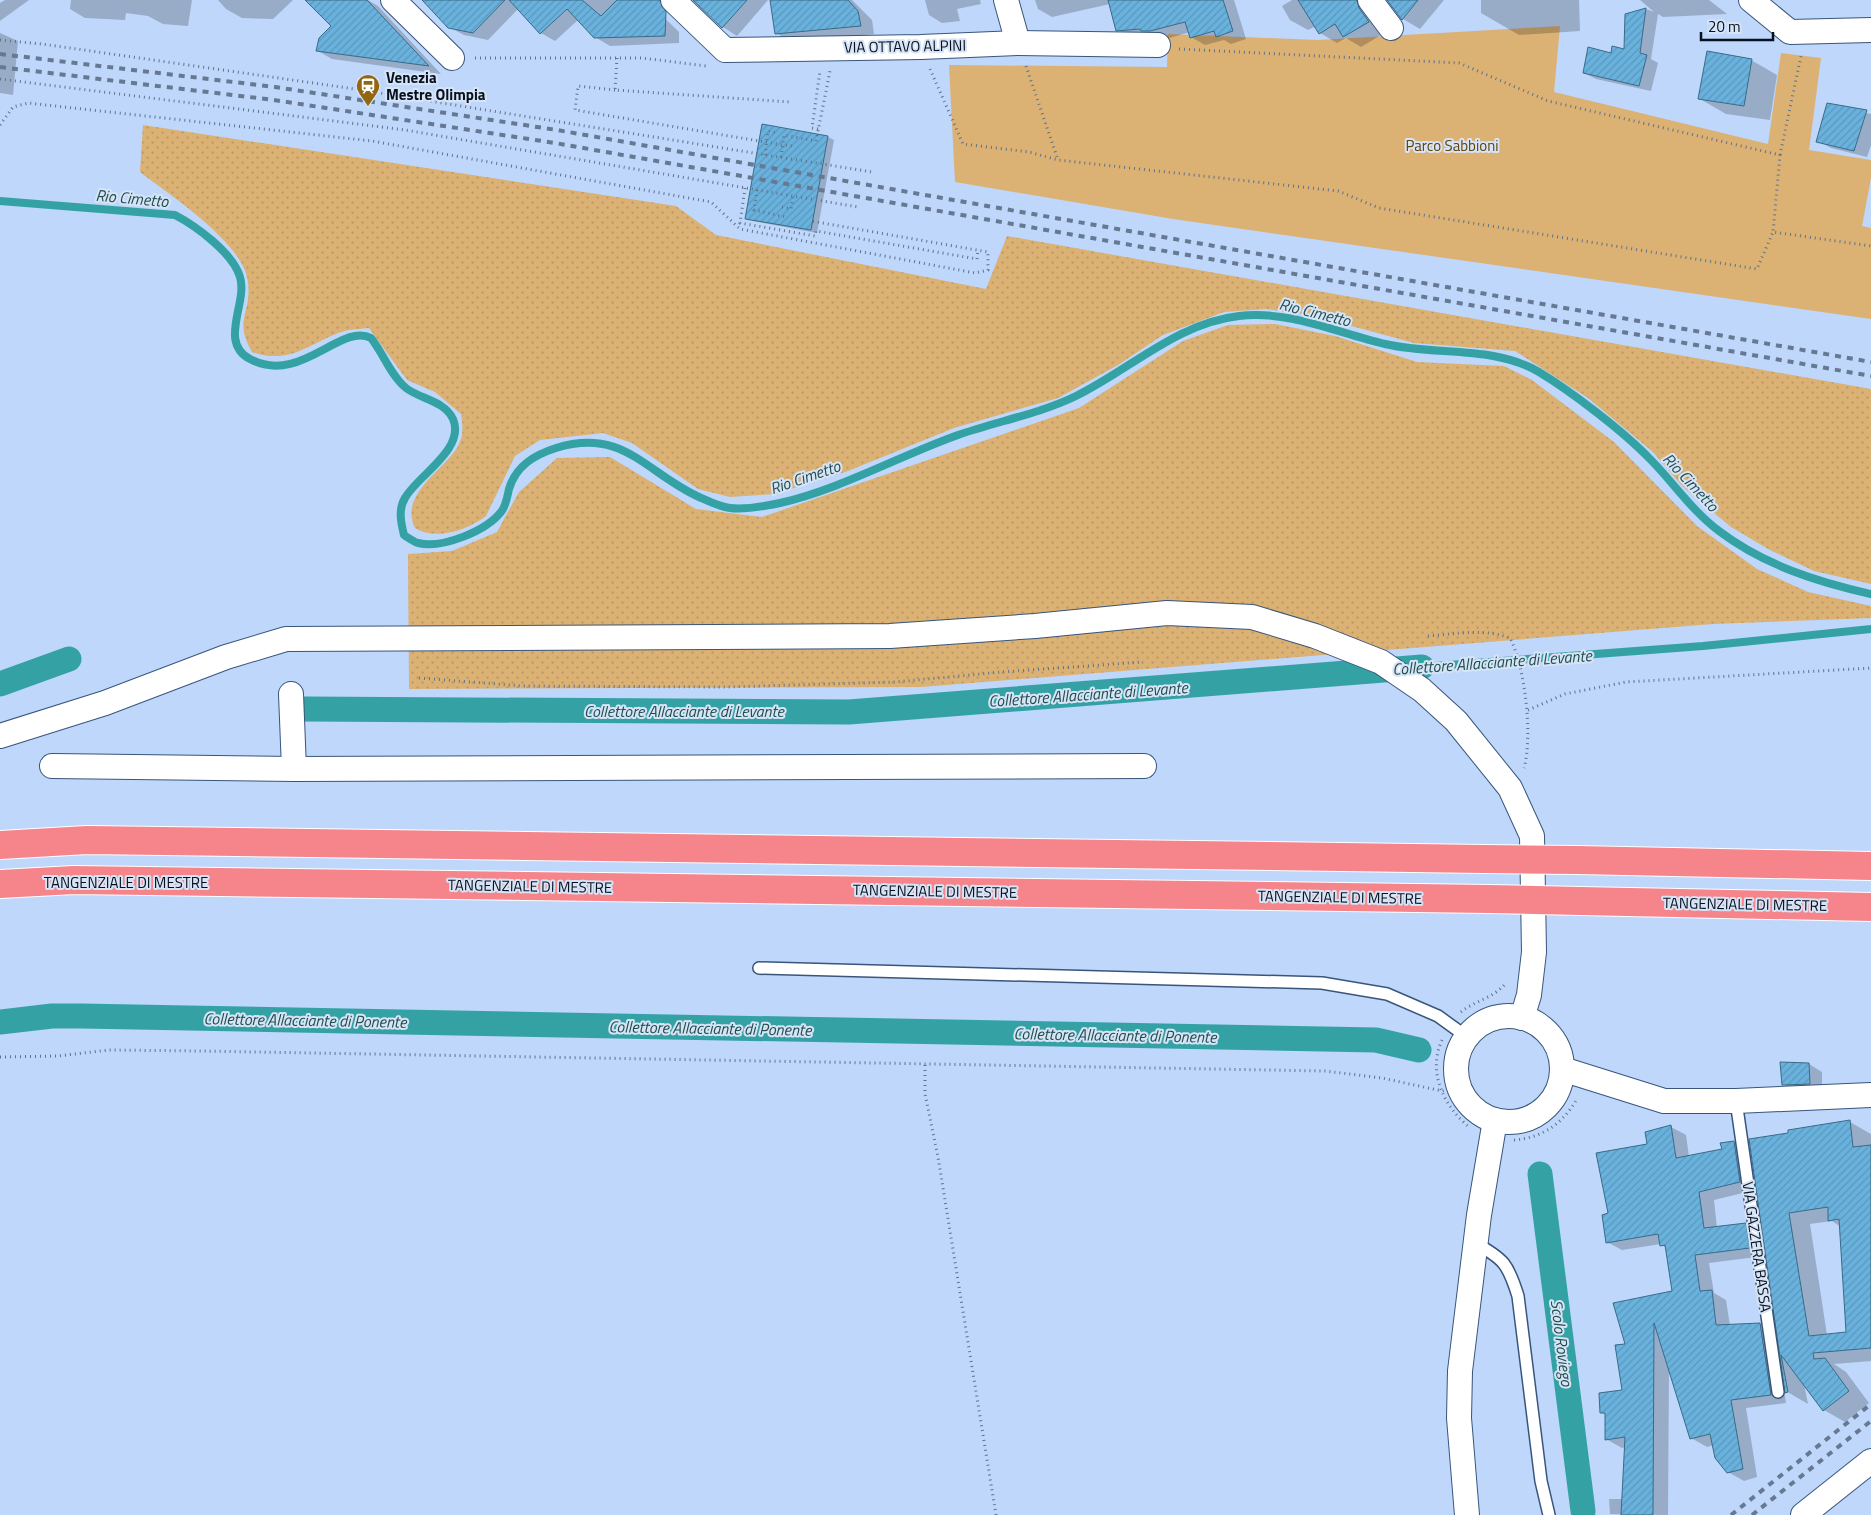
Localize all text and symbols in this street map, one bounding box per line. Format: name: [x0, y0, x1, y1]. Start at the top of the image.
scale bar: [1701, 10, 1774, 42]
text: 20 m: [1708, 15, 1741, 38]
street label: VIA OTTAVO ALPINI: [844, 33, 966, 59]
place label: Venezia Mestre Olimpia: [386, 66, 486, 106]
station icon: Venezia Mestre Olimpia: [355, 73, 381, 107]
park label: Parco Sabbioni: [1405, 134, 1499, 157]
water label: Rio Cimetto: [95, 183, 170, 213]
water label: Rio Cimetto: [1277, 292, 1354, 333]
water label: Rio Cimetto: [1657, 447, 1725, 518]
water label: Rio Cimetto: [767, 453, 844, 500]
water label: Collettore Allacciante di Levante: [1391, 643, 1594, 681]
water label: Collettore Allacciante di Levante: [987, 675, 1190, 713]
water label: Collettore Allacciante di Levante: [584, 699, 786, 723]
street label: TANGENZIALE DI MESTRE: [44, 871, 208, 894]
street label: TANGENZIALE DI MESTRE: [448, 873, 612, 899]
street label: TANGENZIALE DI MESTRE: [853, 878, 1017, 904]
street label: TANGENZIALE DI MESTRE: [1258, 884, 1422, 910]
street label: TANGENZIALE DI MESTRE: [1663, 891, 1827, 917]
water label: Collettore Allacciante di Ponente: [203, 1006, 408, 1034]
water label: Collettore Allacciante di Ponente: [608, 1014, 813, 1042]
water label: Collettore Allacciante di Ponente: [1013, 1021, 1218, 1049]
street label: VIA GAZZERA BASSA: [1736, 1180, 1778, 1314]
water label: Scolo Roviego: [1545, 1298, 1579, 1389]

